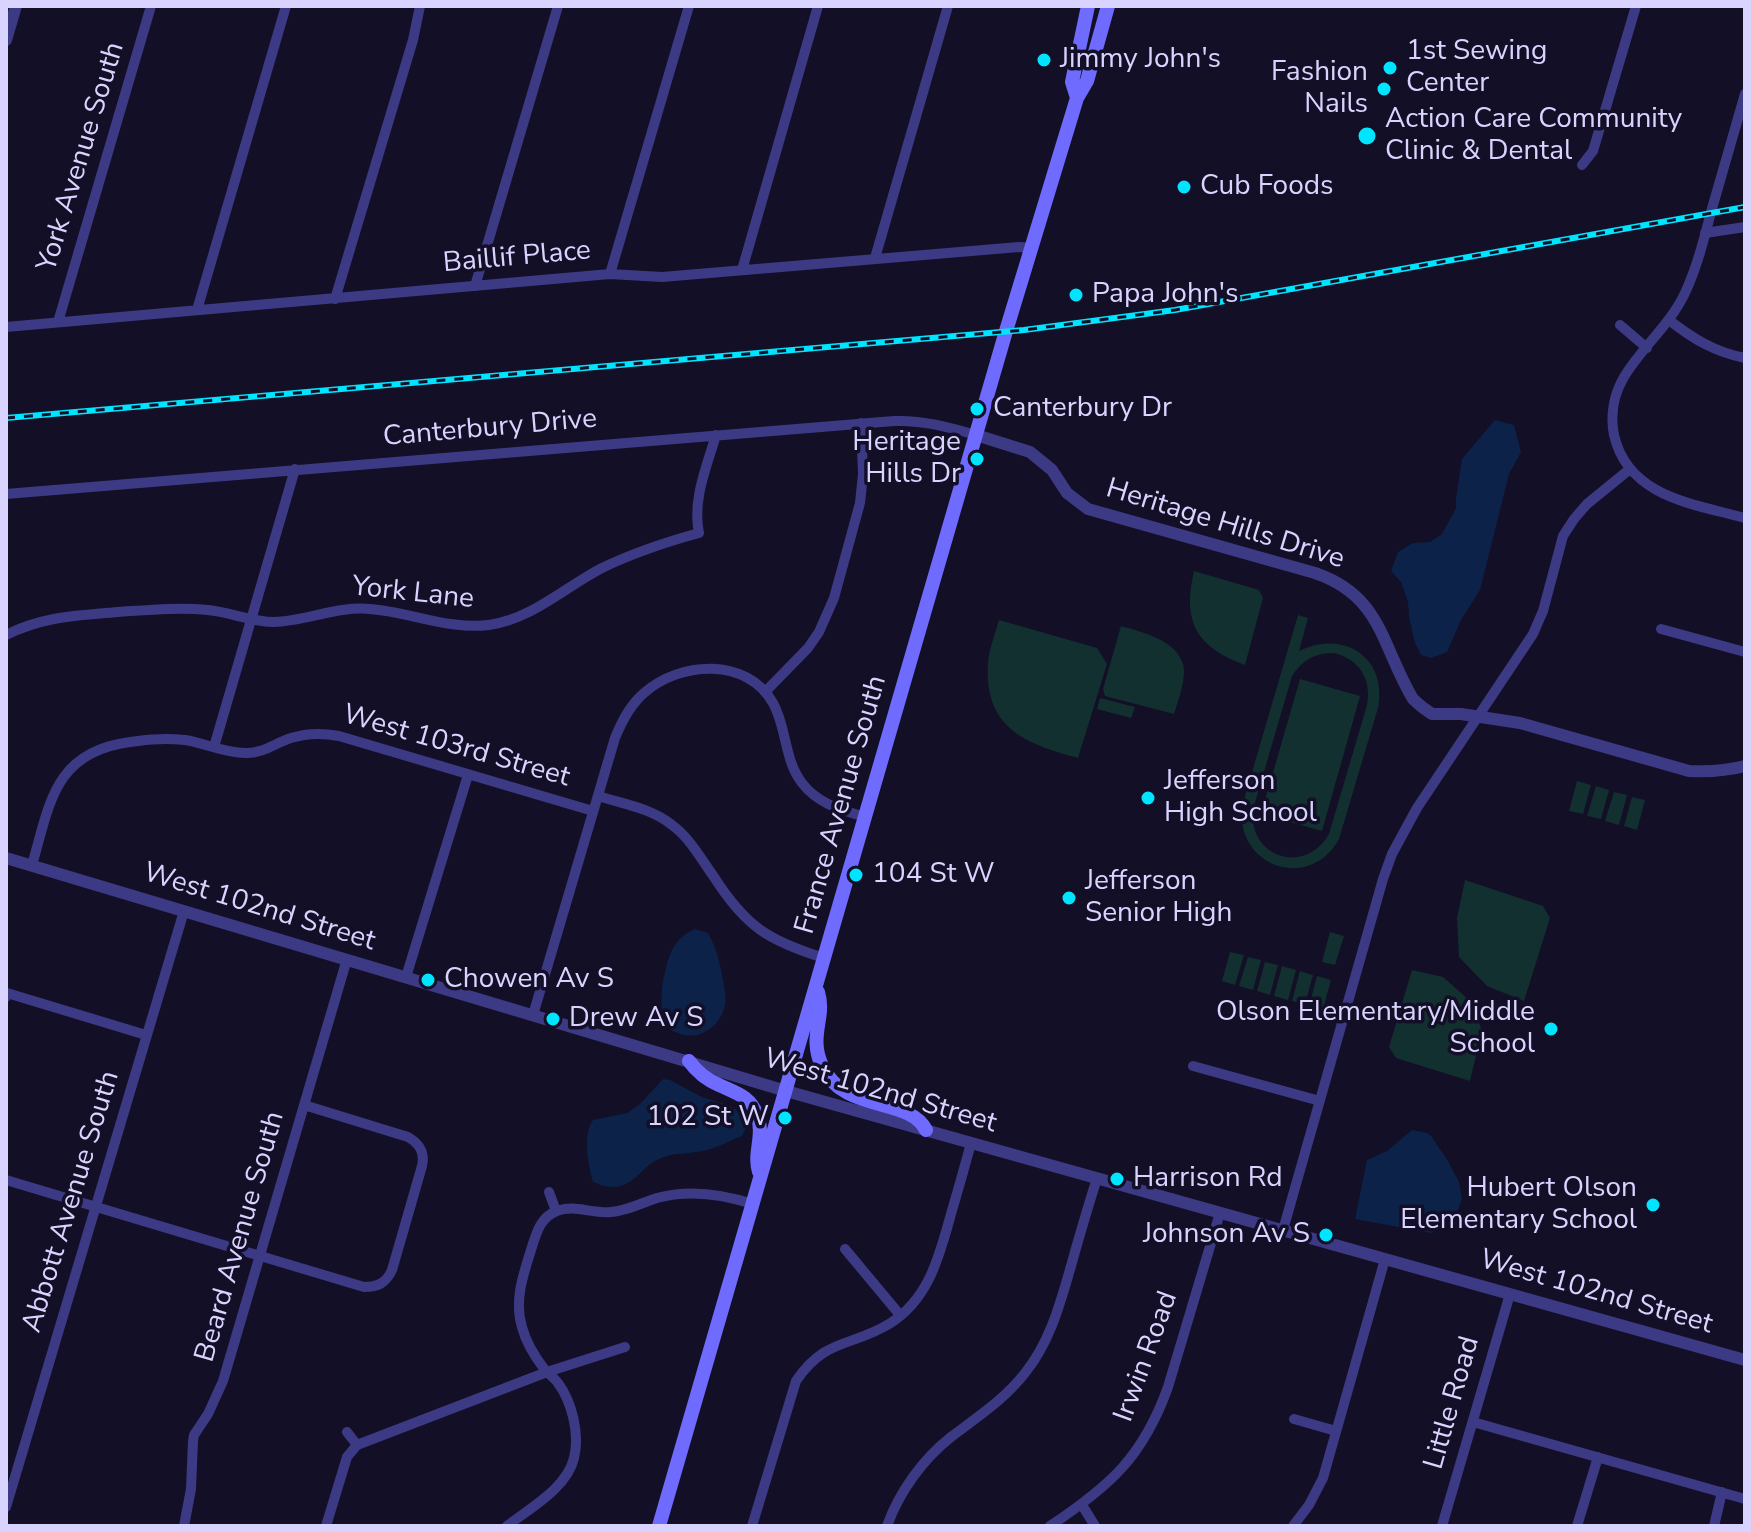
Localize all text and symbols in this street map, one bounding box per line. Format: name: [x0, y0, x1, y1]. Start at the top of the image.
place label: 1st Sewing Center: [1406, 35, 1547, 101]
street label: York Avenue South: [31, 38, 133, 276]
place label: Jimmy John's: [1060, 43, 1221, 77]
marker: Jimmy John's: [1035, 51, 1053, 69]
place label: Fashion Nails: [1271, 56, 1368, 122]
marker: 1st Sewing Center: [1381, 59, 1399, 77]
marker: Fashion Nails: [1375, 80, 1393, 98]
place label: Action Care Community Clinic & Dental: [1385, 103, 1682, 169]
marker: Action Care Community Clinic & Dental: [1356, 125, 1378, 147]
place label: Cub Foods: [1200, 170, 1333, 204]
marker: Cub Foods: [1175, 178, 1193, 196]
street label: Baillif Place: [442, 235, 592, 281]
place label: Papa John's: [1092, 278, 1238, 312]
marker: Papa John's: [1067, 286, 1085, 304]
place label: Canterbury Dr: [993, 392, 1172, 426]
marker: Canterbury Dr: [968, 400, 986, 418]
street label: Canterbury Drive: [382, 403, 598, 455]
place label: Heritage Hills Dr: [852, 426, 961, 492]
marker: Heritage Hills Dr: [968, 450, 986, 468]
street label: Heritage Hills Drive: [1102, 473, 1348, 577]
street label: York Lane: [351, 571, 475, 617]
street label: France Avenue South: [789, 672, 895, 938]
street label: West 103rd Street: [339, 699, 573, 795]
place label: Jefferson High School: [1164, 765, 1317, 831]
marker: Jefferson High School: [1139, 789, 1157, 807]
street label: West 102nd Street: [139, 857, 379, 959]
place label: 104 St W: [872, 858, 995, 892]
place label: Jefferson Senior High: [1085, 865, 1232, 931]
marker: 104 St W: [847, 866, 865, 884]
marker: Jefferson Senior High: [1060, 889, 1078, 907]
place label: Chowen Av S: [444, 963, 614, 997]
marker: Chowen Av S: [419, 971, 437, 989]
place label: Olson Elementary/Middle School: [1216, 996, 1535, 1062]
place label: Drew Av S: [569, 1002, 704, 1036]
marker: Drew Av S: [544, 1010, 562, 1028]
marker: Olson Elementary/Middle School: [1542, 1020, 1560, 1038]
street label: West 102nd Street: [760, 1043, 1000, 1141]
street label: Abbott Avenue South: [16, 1067, 128, 1337]
place label: 102 St W: [646, 1101, 769, 1135]
street label: Beard Avenue South: [189, 1108, 293, 1366]
marker: 102 St W: [776, 1109, 794, 1127]
place label: Harrison Rd: [1133, 1162, 1283, 1196]
marker: Harrison Rd: [1108, 1170, 1126, 1188]
place label: Hubert Olson Elementary School: [1400, 1172, 1637, 1238]
marker: Hubert Olson Elementary School: [1644, 1196, 1662, 1214]
place label: Johnson Av S: [1143, 1218, 1310, 1252]
marker: Johnson Av S: [1317, 1226, 1335, 1244]
street label: West 102nd Street: [1476, 1244, 1716, 1342]
street label: Irwin Road: [1108, 1287, 1186, 1427]
street label: Little Road: [1418, 1333, 1488, 1473]

